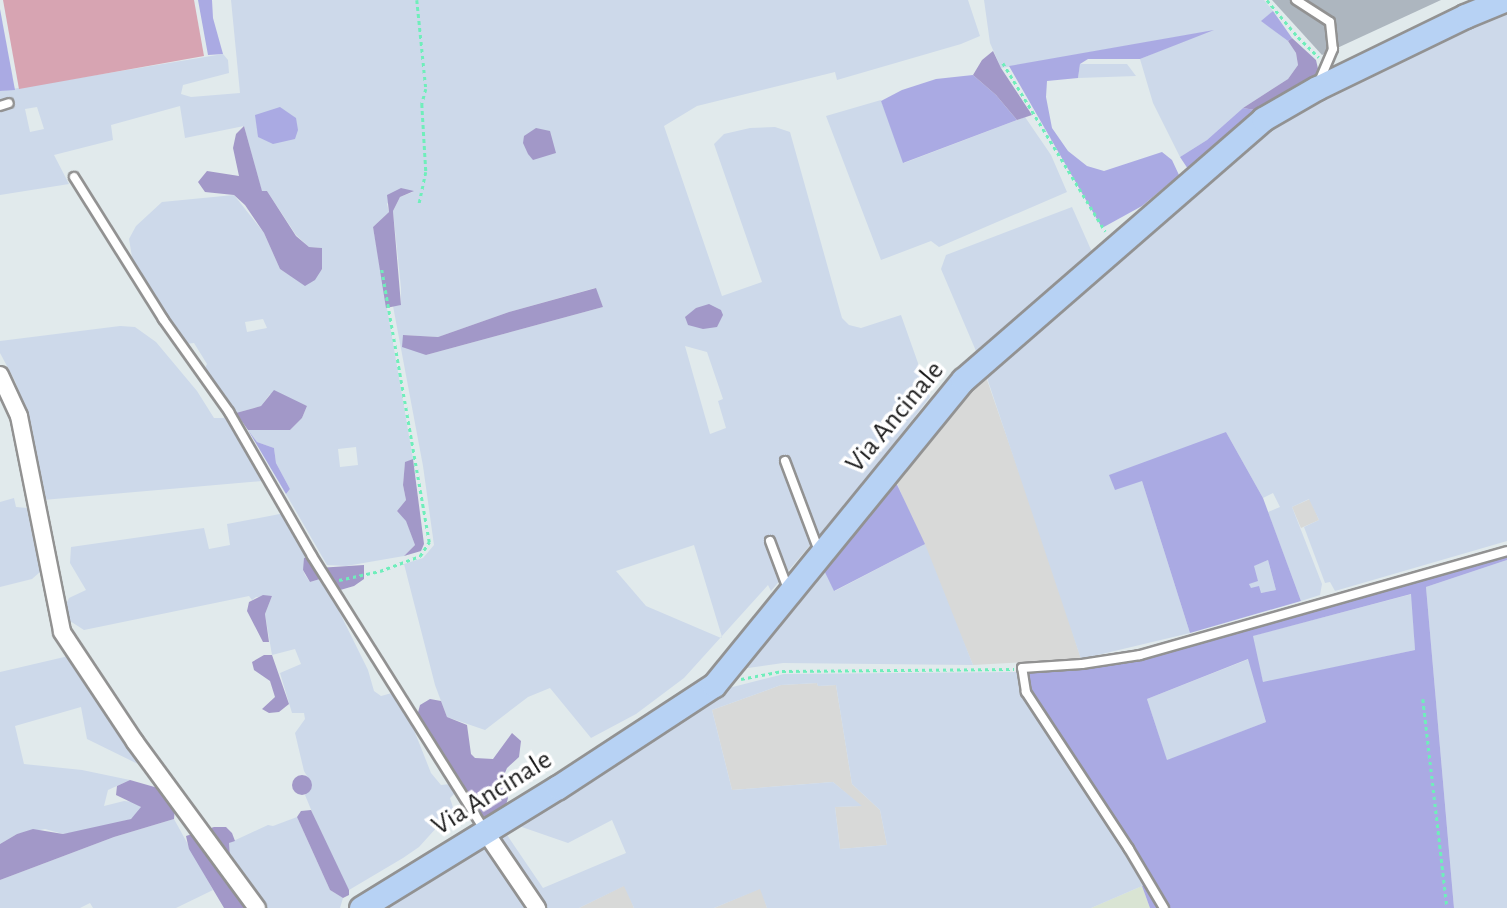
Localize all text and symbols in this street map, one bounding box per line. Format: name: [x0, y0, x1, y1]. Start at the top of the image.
street label: Via Ancinale: [839, 354, 951, 480]
street label: Via Ancinale: [426, 743, 558, 843]

